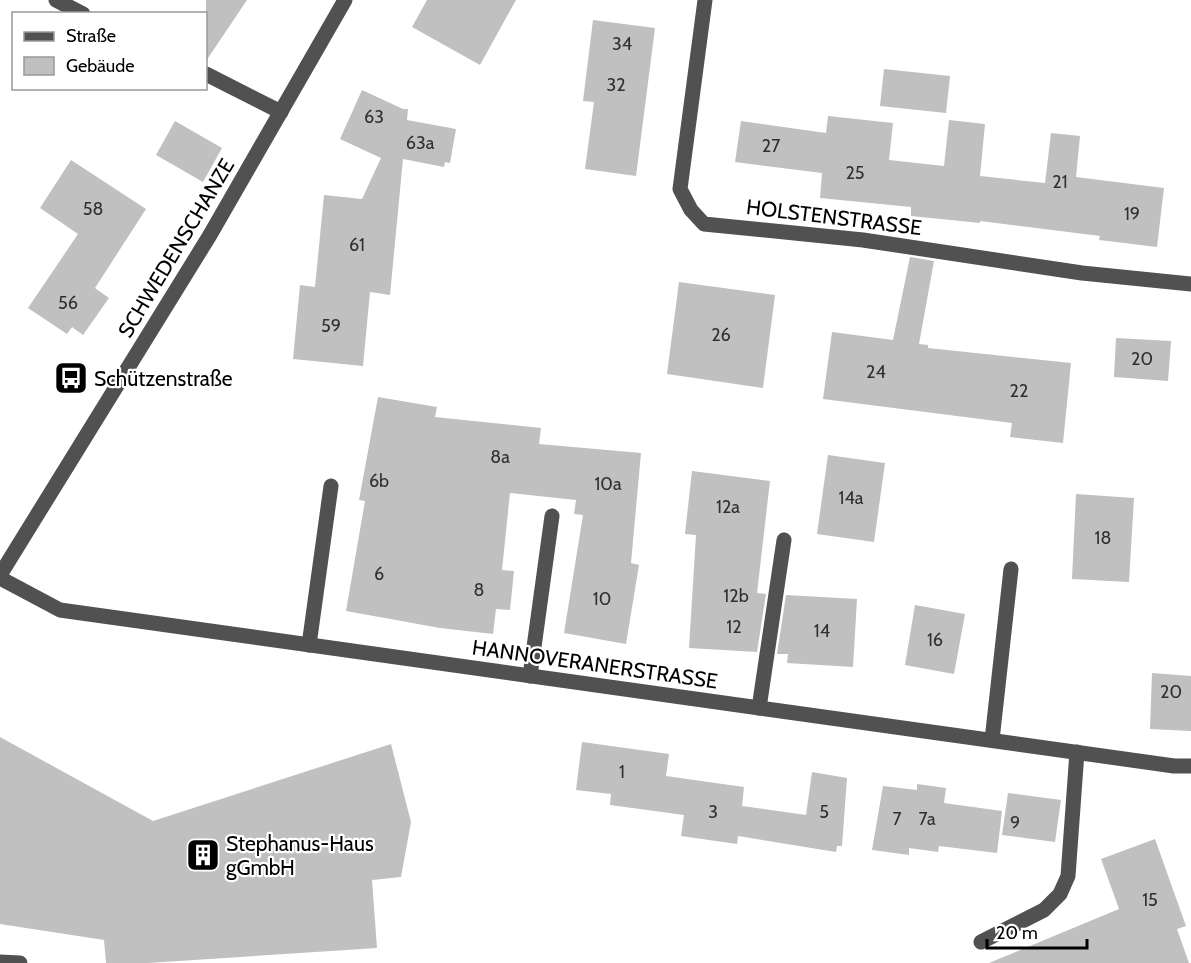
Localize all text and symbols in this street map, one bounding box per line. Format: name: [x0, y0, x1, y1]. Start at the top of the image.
legend: [12, 12, 207, 90]
text: Straße: [66, 25, 116, 47]
house number: 34: [612, 33, 632, 55]
text: Gebäude: [66, 55, 135, 77]
house number: 32: [606, 74, 626, 96]
house number: 63: [364, 106, 384, 128]
house number: 63a: [406, 132, 435, 154]
house number: 27: [762, 135, 780, 157]
street label: SCHWEDENSCHANZE: [113, 154, 239, 342]
house number: 25: [845, 162, 865, 184]
house number: 21: [1052, 171, 1068, 193]
street label: HOLSTENSTRASSE: [745, 194, 923, 240]
house number: 58: [83, 198, 103, 220]
house number: 19: [1124, 203, 1140, 225]
house number: 61: [349, 234, 365, 256]
house number: 56: [58, 292, 78, 314]
house number: 59: [321, 315, 341, 337]
house number: 26: [711, 324, 731, 346]
house number: 20: [1131, 348, 1153, 370]
bus stop icon: Schützenstraße: [53, 360, 89, 396]
house number: 24: [866, 361, 886, 383]
place label: Schützenstraße: [94, 366, 233, 391]
house number: 22: [1010, 380, 1028, 402]
house number: 8a: [490, 446, 510, 468]
house number: 6b: [369, 470, 389, 492]
house number: 10a: [594, 473, 622, 495]
house number: 14a: [839, 487, 864, 509]
house number: 12a: [716, 496, 740, 518]
house number: 18: [1095, 527, 1111, 549]
house number: 6: [374, 563, 384, 585]
house number: 8: [474, 579, 484, 601]
house number: 12b: [723, 585, 749, 607]
house number: 10: [593, 588, 611, 610]
house number: 12: [726, 616, 742, 638]
house number: 14: [814, 620, 830, 642]
house number: 16: [927, 629, 943, 651]
street label: HANNOVERANERSTRASSE: [471, 634, 719, 694]
house number: 20: [1160, 681, 1182, 703]
house number: 1: [619, 761, 625, 783]
house number: 3: [708, 801, 718, 823]
house number: 5: [819, 801, 829, 823]
house number: 7: [892, 808, 902, 830]
house number: 7a: [918, 808, 936, 830]
house number: 9: [1010, 812, 1020, 834]
place label: Stephanus-Haus gGmbH: [226, 831, 374, 880]
building icon: Stephanus-Haus gGmbH: [185, 837, 221, 873]
house number: 15: [1142, 889, 1158, 911]
scale bar: [987, 912, 1088, 950]
text: 20 m: [996, 922, 1038, 944]

